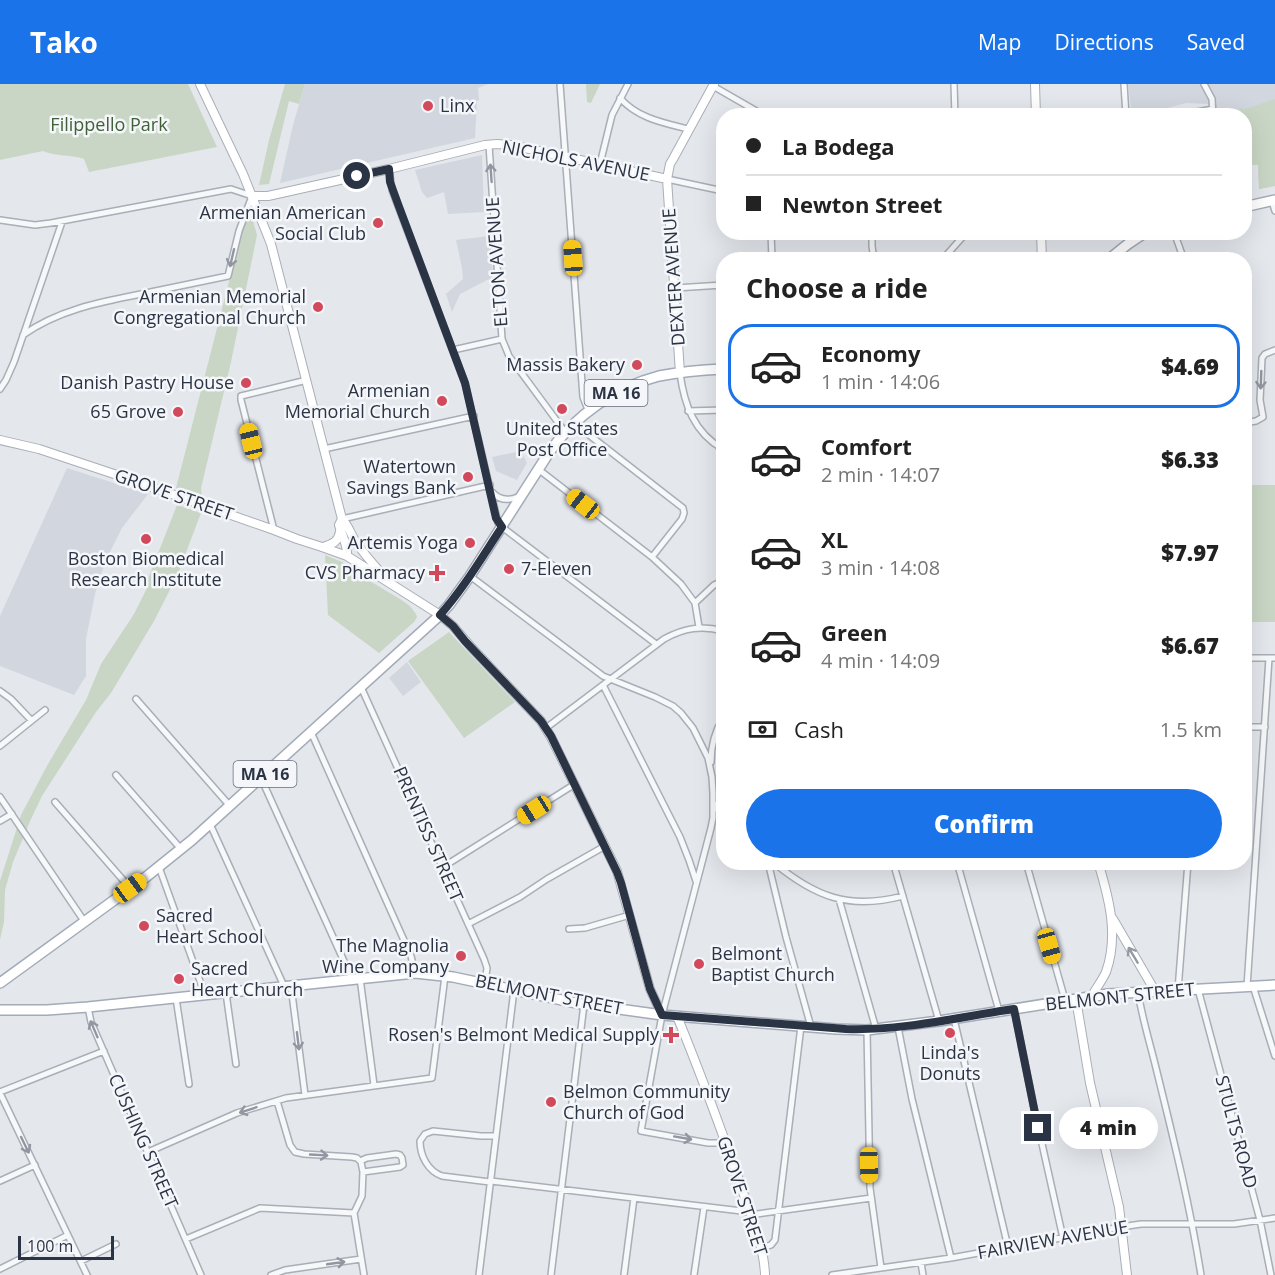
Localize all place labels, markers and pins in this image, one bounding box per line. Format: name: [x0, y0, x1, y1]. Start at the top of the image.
place label: Linx: [440, 93, 475, 117]
marker: Linx: [421, 99, 435, 113]
place label: Armenian American Social Club: [199, 200, 366, 245]
marker: Armenian American Social Club: [371, 216, 385, 230]
place label: Armenian Memorial Congregational Church: [113, 284, 306, 329]
marker: Armenian Memorial Congregational Church: [311, 300, 325, 314]
place label: Massis Bakery: [506, 352, 626, 376]
marker: Massis Bakery: [630, 358, 644, 372]
place label: Danish Pastry House: [60, 370, 234, 394]
marker: Danish Pastry House: [239, 376, 253, 390]
place label: Armenian Memorial Church: [285, 378, 430, 423]
marker: Armenian Memorial Church: [435, 394, 449, 408]
place label: 65 Grove: [90, 399, 166, 423]
marker: United States Post Office: [555, 402, 569, 416]
marker: 65 Grove: [171, 405, 185, 419]
place label: United States Post Office: [506, 416, 618, 461]
place label: Watertown Savings Bank: [346, 454, 457, 499]
marker: Watertown Savings Bank: [461, 470, 475, 484]
place label: Artemis Yoga: [348, 530, 458, 554]
marker: Boston Biomedical Research Institute: [139, 532, 153, 546]
marker: Artemis Yoga: [463, 536, 477, 550]
place label: Boston Biomedical Research Institute: [68, 546, 224, 591]
place label: 7-Eleven: [521, 556, 592, 580]
place label: CVS Pharmacy: [305, 560, 426, 584]
marker: 7-Eleven: [502, 562, 516, 576]
marker: CVS Pharmacy: [430, 566, 444, 580]
place label: Sacred Heart School: [156, 903, 264, 948]
marker: Sacred Heart School: [137, 919, 151, 933]
place label: The Magnolia Wine Company: [322, 933, 450, 978]
place label: Belmont Baptist Church: [711, 941, 835, 986]
marker: The Magnolia Wine Company: [454, 949, 468, 963]
place label: Sacred Heart Church: [191, 956, 303, 1001]
marker: Belmont Baptist Church: [692, 957, 706, 971]
marker: Sacred Heart Church: [172, 972, 186, 986]
place label: Rosen's Belmont Medical Supply: [388, 1022, 660, 1046]
marker: Linda's Donuts: [943, 1026, 957, 1040]
marker: Rosen's Belmont Medical Supply: [664, 1028, 678, 1042]
place label: Linda's Donuts: [920, 1040, 980, 1085]
place label: Belmon Community Church of God: [563, 1079, 731, 1124]
marker: Belmon Community Church of God: [544, 1095, 558, 1109]

